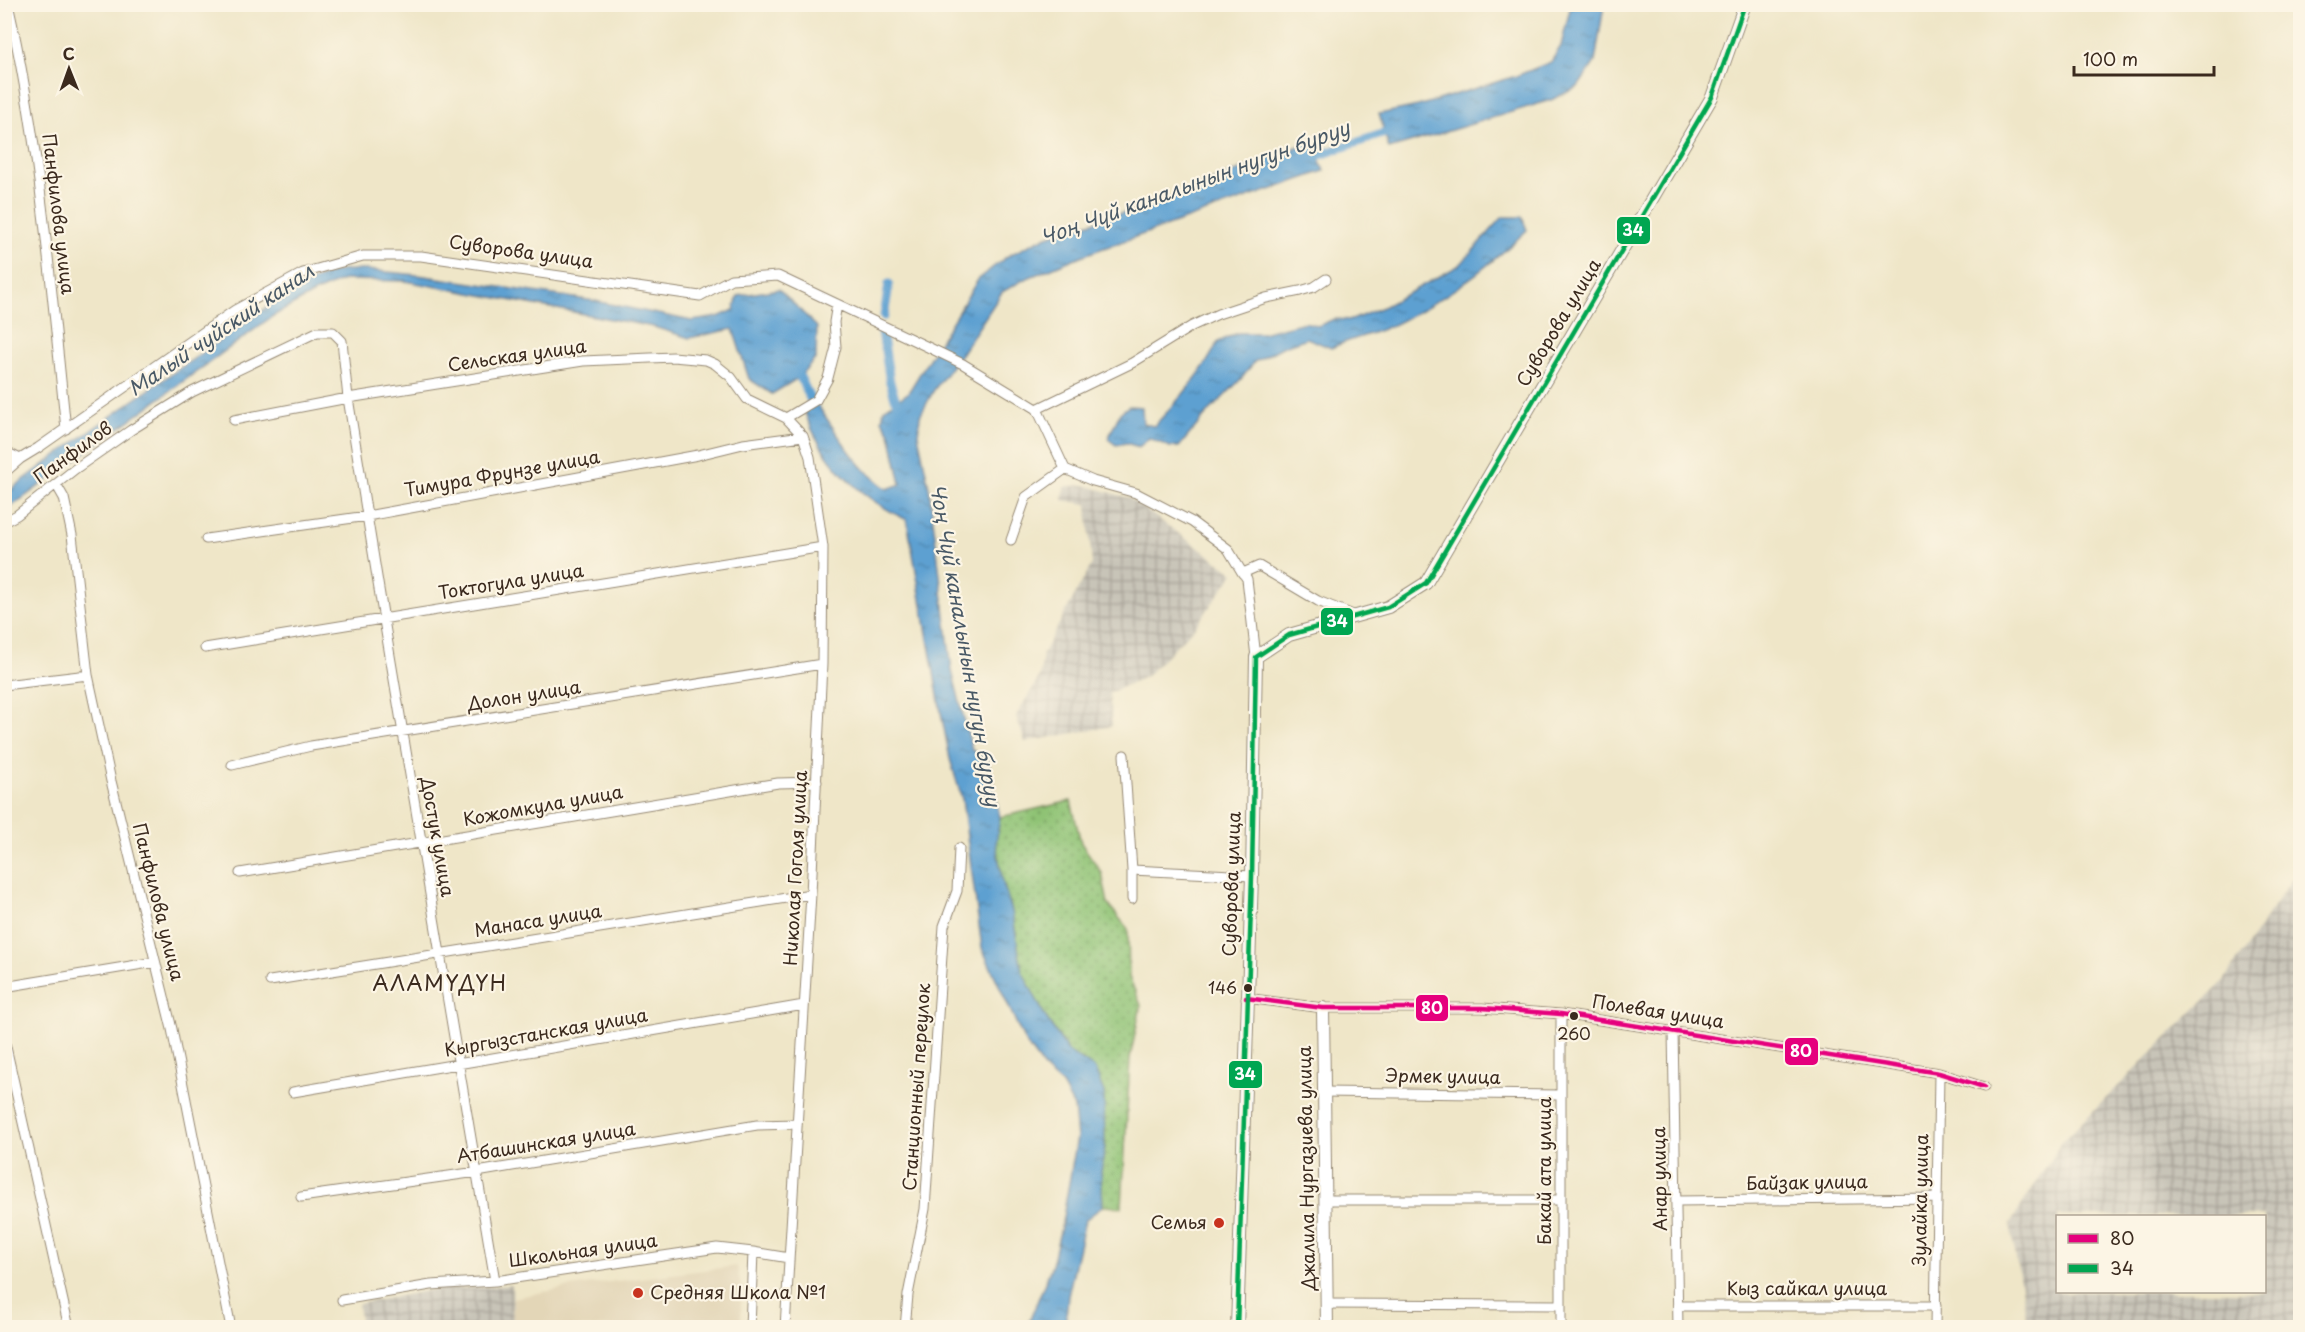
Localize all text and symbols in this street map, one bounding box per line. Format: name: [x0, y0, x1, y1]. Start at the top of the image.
north arrow: [39, 39, 99, 99]
scale bar: [2074, 39, 2214, 77]
text: С: [62, 41, 75, 65]
text: 100 m: [2083, 45, 2138, 72]
water label: Чоң Чүй каналынын нугун буруу: [1036, 111, 1355, 252]
street label: Панфилова улица: [36, 132, 83, 296]
line badge: 34: [1616, 216, 1651, 245]
text: 34: [1622, 217, 1644, 241]
street label: Суворова улица: [447, 227, 596, 274]
street label: Суворова улица: [1509, 252, 1607, 391]
water label: Малый чуйский канал: [121, 255, 320, 403]
street label: Сельская улица: [446, 331, 588, 378]
street label: Панфилов: [27, 414, 117, 490]
street label: Тимура Фрунзе улица: [402, 442, 602, 503]
water label: Чоң Чүй каналынын нугун буруу: [923, 481, 1009, 810]
street label: Токтогула улица: [436, 556, 586, 605]
line badge: 34: [1320, 607, 1354, 636]
text: 34: [1326, 608, 1348, 632]
street label: Долон улица: [464, 672, 583, 717]
street label: Николая Гоголя улица: [776, 769, 813, 966]
street label: Достук улица: [414, 774, 462, 899]
street label: Кожомкула улица: [461, 777, 625, 832]
street label: Суворова улица: [1214, 810, 1247, 957]
street label: Панфилова улица: [127, 820, 192, 984]
street label: Манаса улица: [472, 896, 604, 943]
district label: АЛАМҮДҮН: [372, 966, 508, 998]
place label: 146: [1208, 975, 1237, 999]
street label: Станционный переулок: [895, 982, 936, 1192]
marker: 146: [1242, 982, 1254, 994]
street label: Полевая улица: [1590, 987, 1727, 1034]
line badge: 80: [1415, 994, 1449, 1022]
text: 80: [1421, 995, 1443, 1019]
street label: Кыргызстанская улица: [442, 1000, 650, 1063]
marker: 260: [1568, 1010, 1580, 1022]
place label: 260: [1557, 1021, 1591, 1045]
line badge: 80: [1784, 1037, 1819, 1066]
text: 80: [1790, 1038, 1812, 1062]
street label: Джалила Нургазиева улица: [1290, 1045, 1321, 1292]
line badge: 34: [1228, 1060, 1263, 1089]
text: 34: [1234, 1061, 1256, 1085]
street label: Эрмек улица: [1385, 1061, 1502, 1090]
street label: Бакай ата улица: [1530, 1096, 1557, 1245]
street label: Атбашинская улица: [454, 1114, 638, 1169]
street label: Анар улица: [1644, 1126, 1673, 1231]
street label: Зулайка улица: [1905, 1133, 1934, 1266]
street label: Байзак улица: [1746, 1167, 1869, 1196]
place label: Семья: [1150, 1208, 1207, 1235]
legend: [2056, 1215, 2266, 1293]
marker: Семья: [1212, 1216, 1226, 1230]
text: 80: [2110, 1224, 2134, 1251]
street label: Школьная улица: [507, 1226, 659, 1273]
text: 34: [2110, 1254, 2134, 1281]
street label: Кыз сайкал улица: [1727, 1274, 1888, 1301]
place label: Средняя Школа №1: [650, 1278, 826, 1305]
marker: Средняя Школа №1: [631, 1286, 645, 1300]

